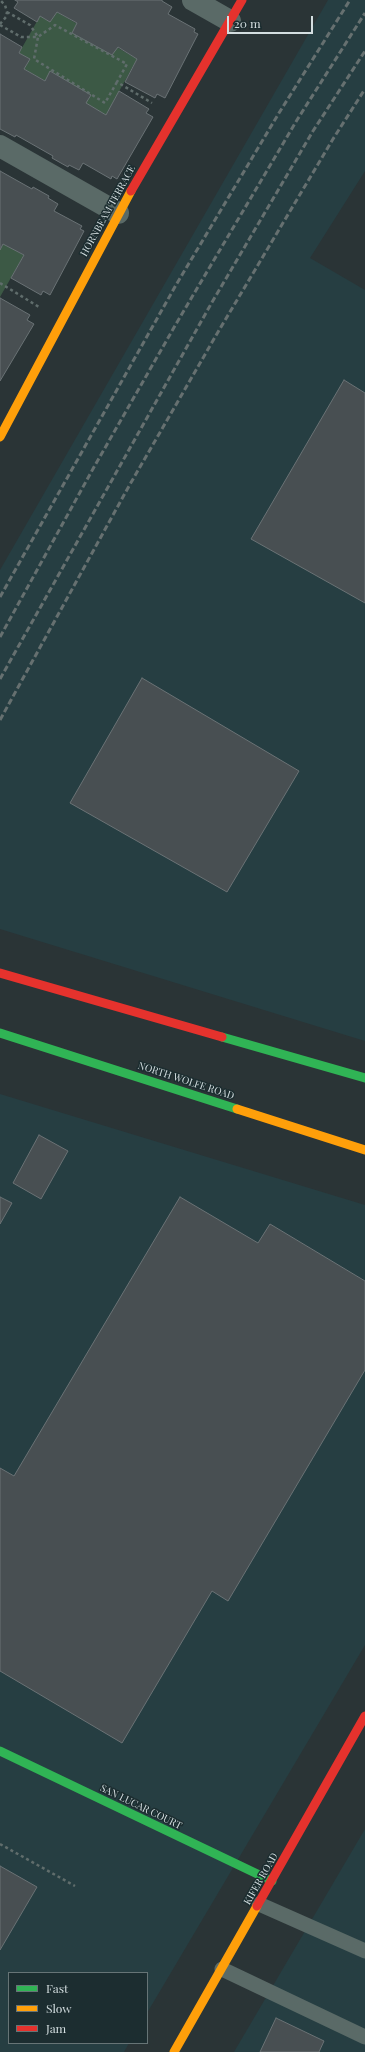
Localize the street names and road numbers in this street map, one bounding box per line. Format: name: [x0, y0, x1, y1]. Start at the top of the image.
street label: HORNBEAM TERRACE: [78, 163, 138, 259]
street label: NORTH WOLFE ROAD: [136, 1060, 236, 1102]
street label: SAN LUCAR COURT: [98, 1782, 184, 1832]
street label: KIFER ROAD: [241, 1851, 281, 1907]

